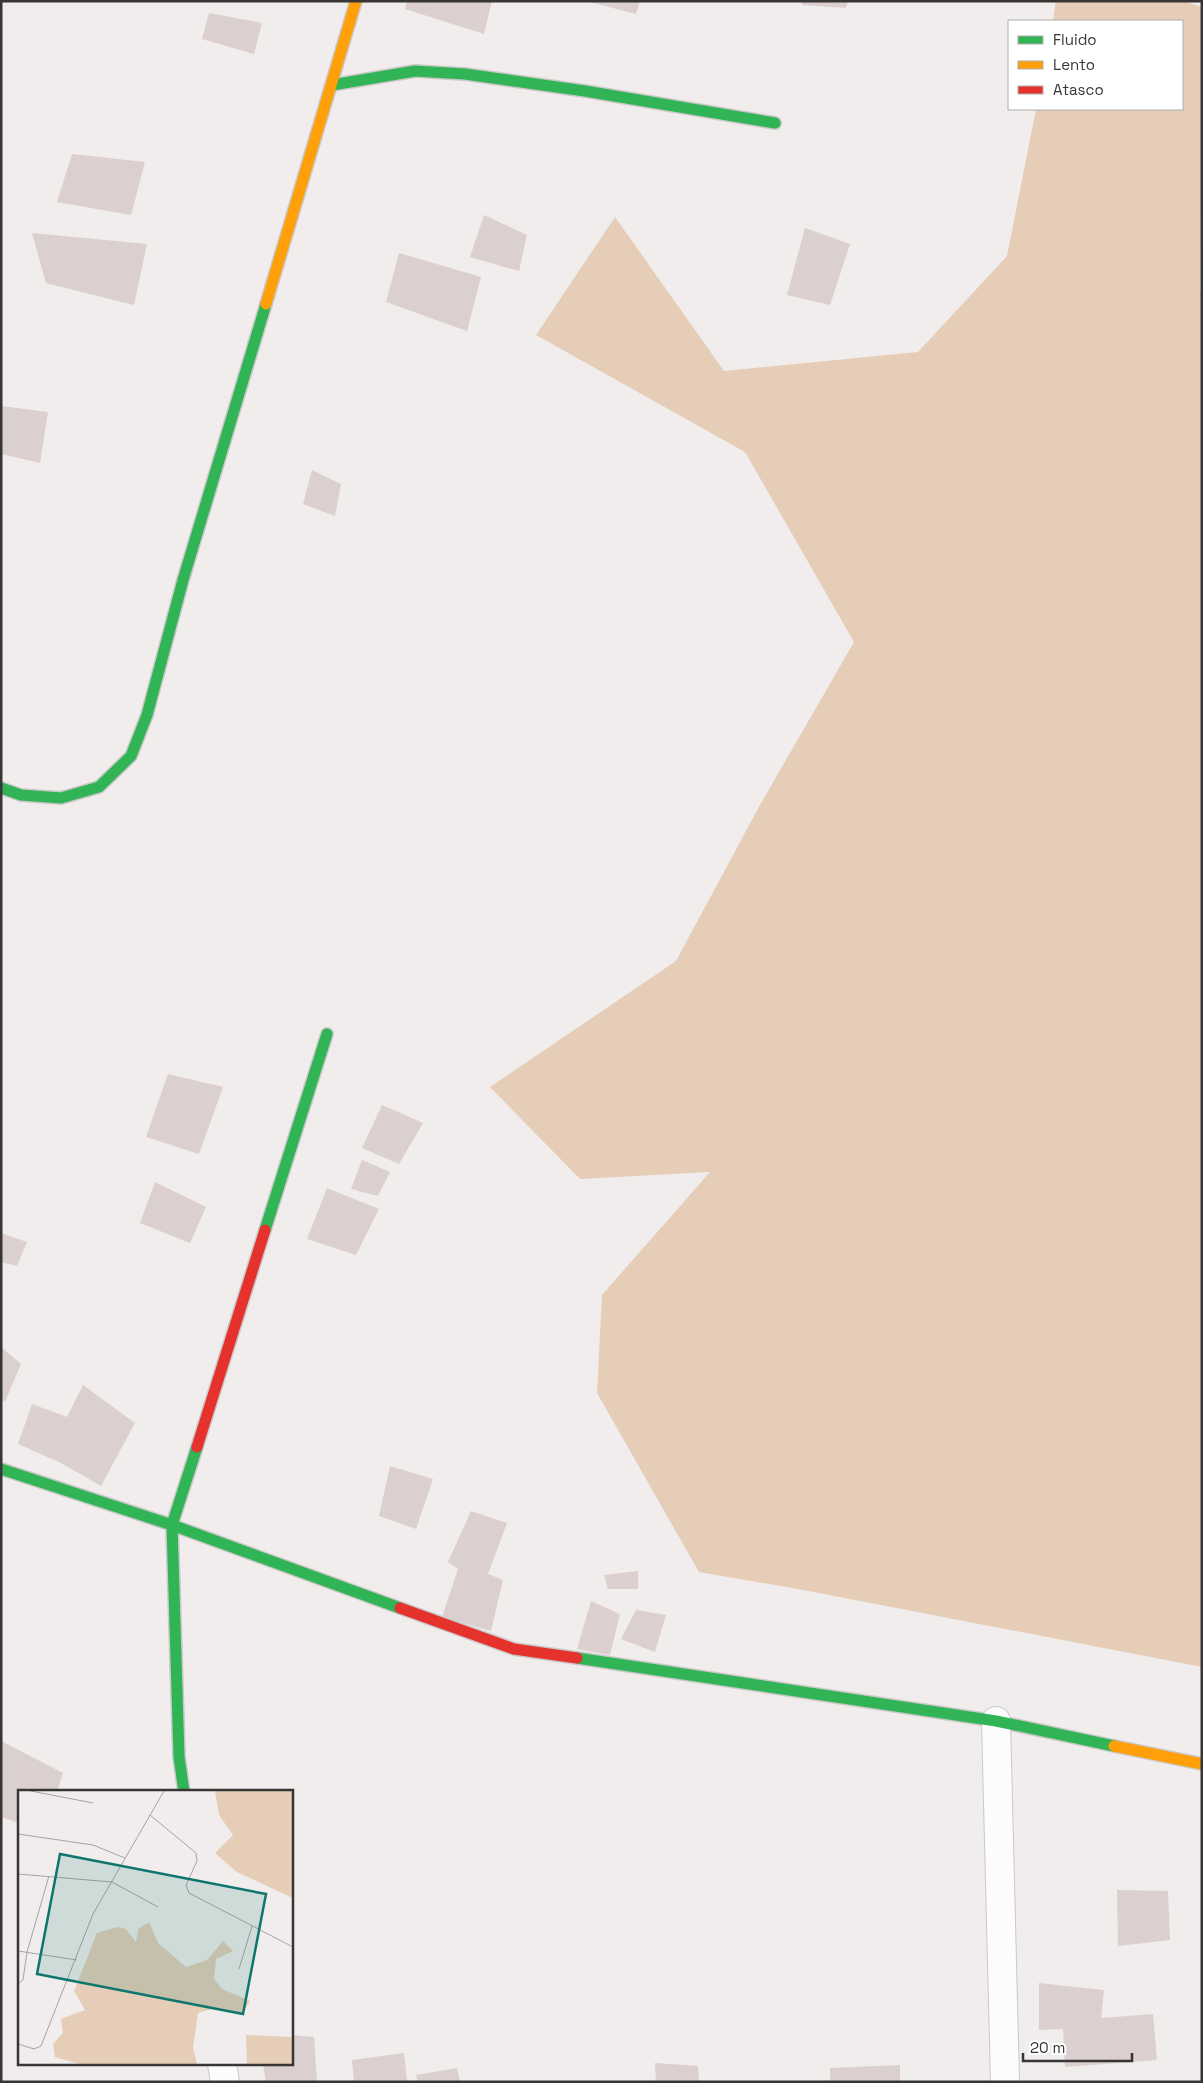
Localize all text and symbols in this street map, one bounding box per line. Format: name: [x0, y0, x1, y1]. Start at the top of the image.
legend: [1008, 20, 1183, 110]
text: Fluido: [1053, 30, 1097, 49]
text: Lento: [1053, 55, 1095, 74]
text: Atasco: [1053, 80, 1104, 99]
inset map: [18, 1790, 292, 2066]
scale bar: [1023, 2030, 1132, 2062]
text: 20 m: [1030, 2038, 1065, 2057]

